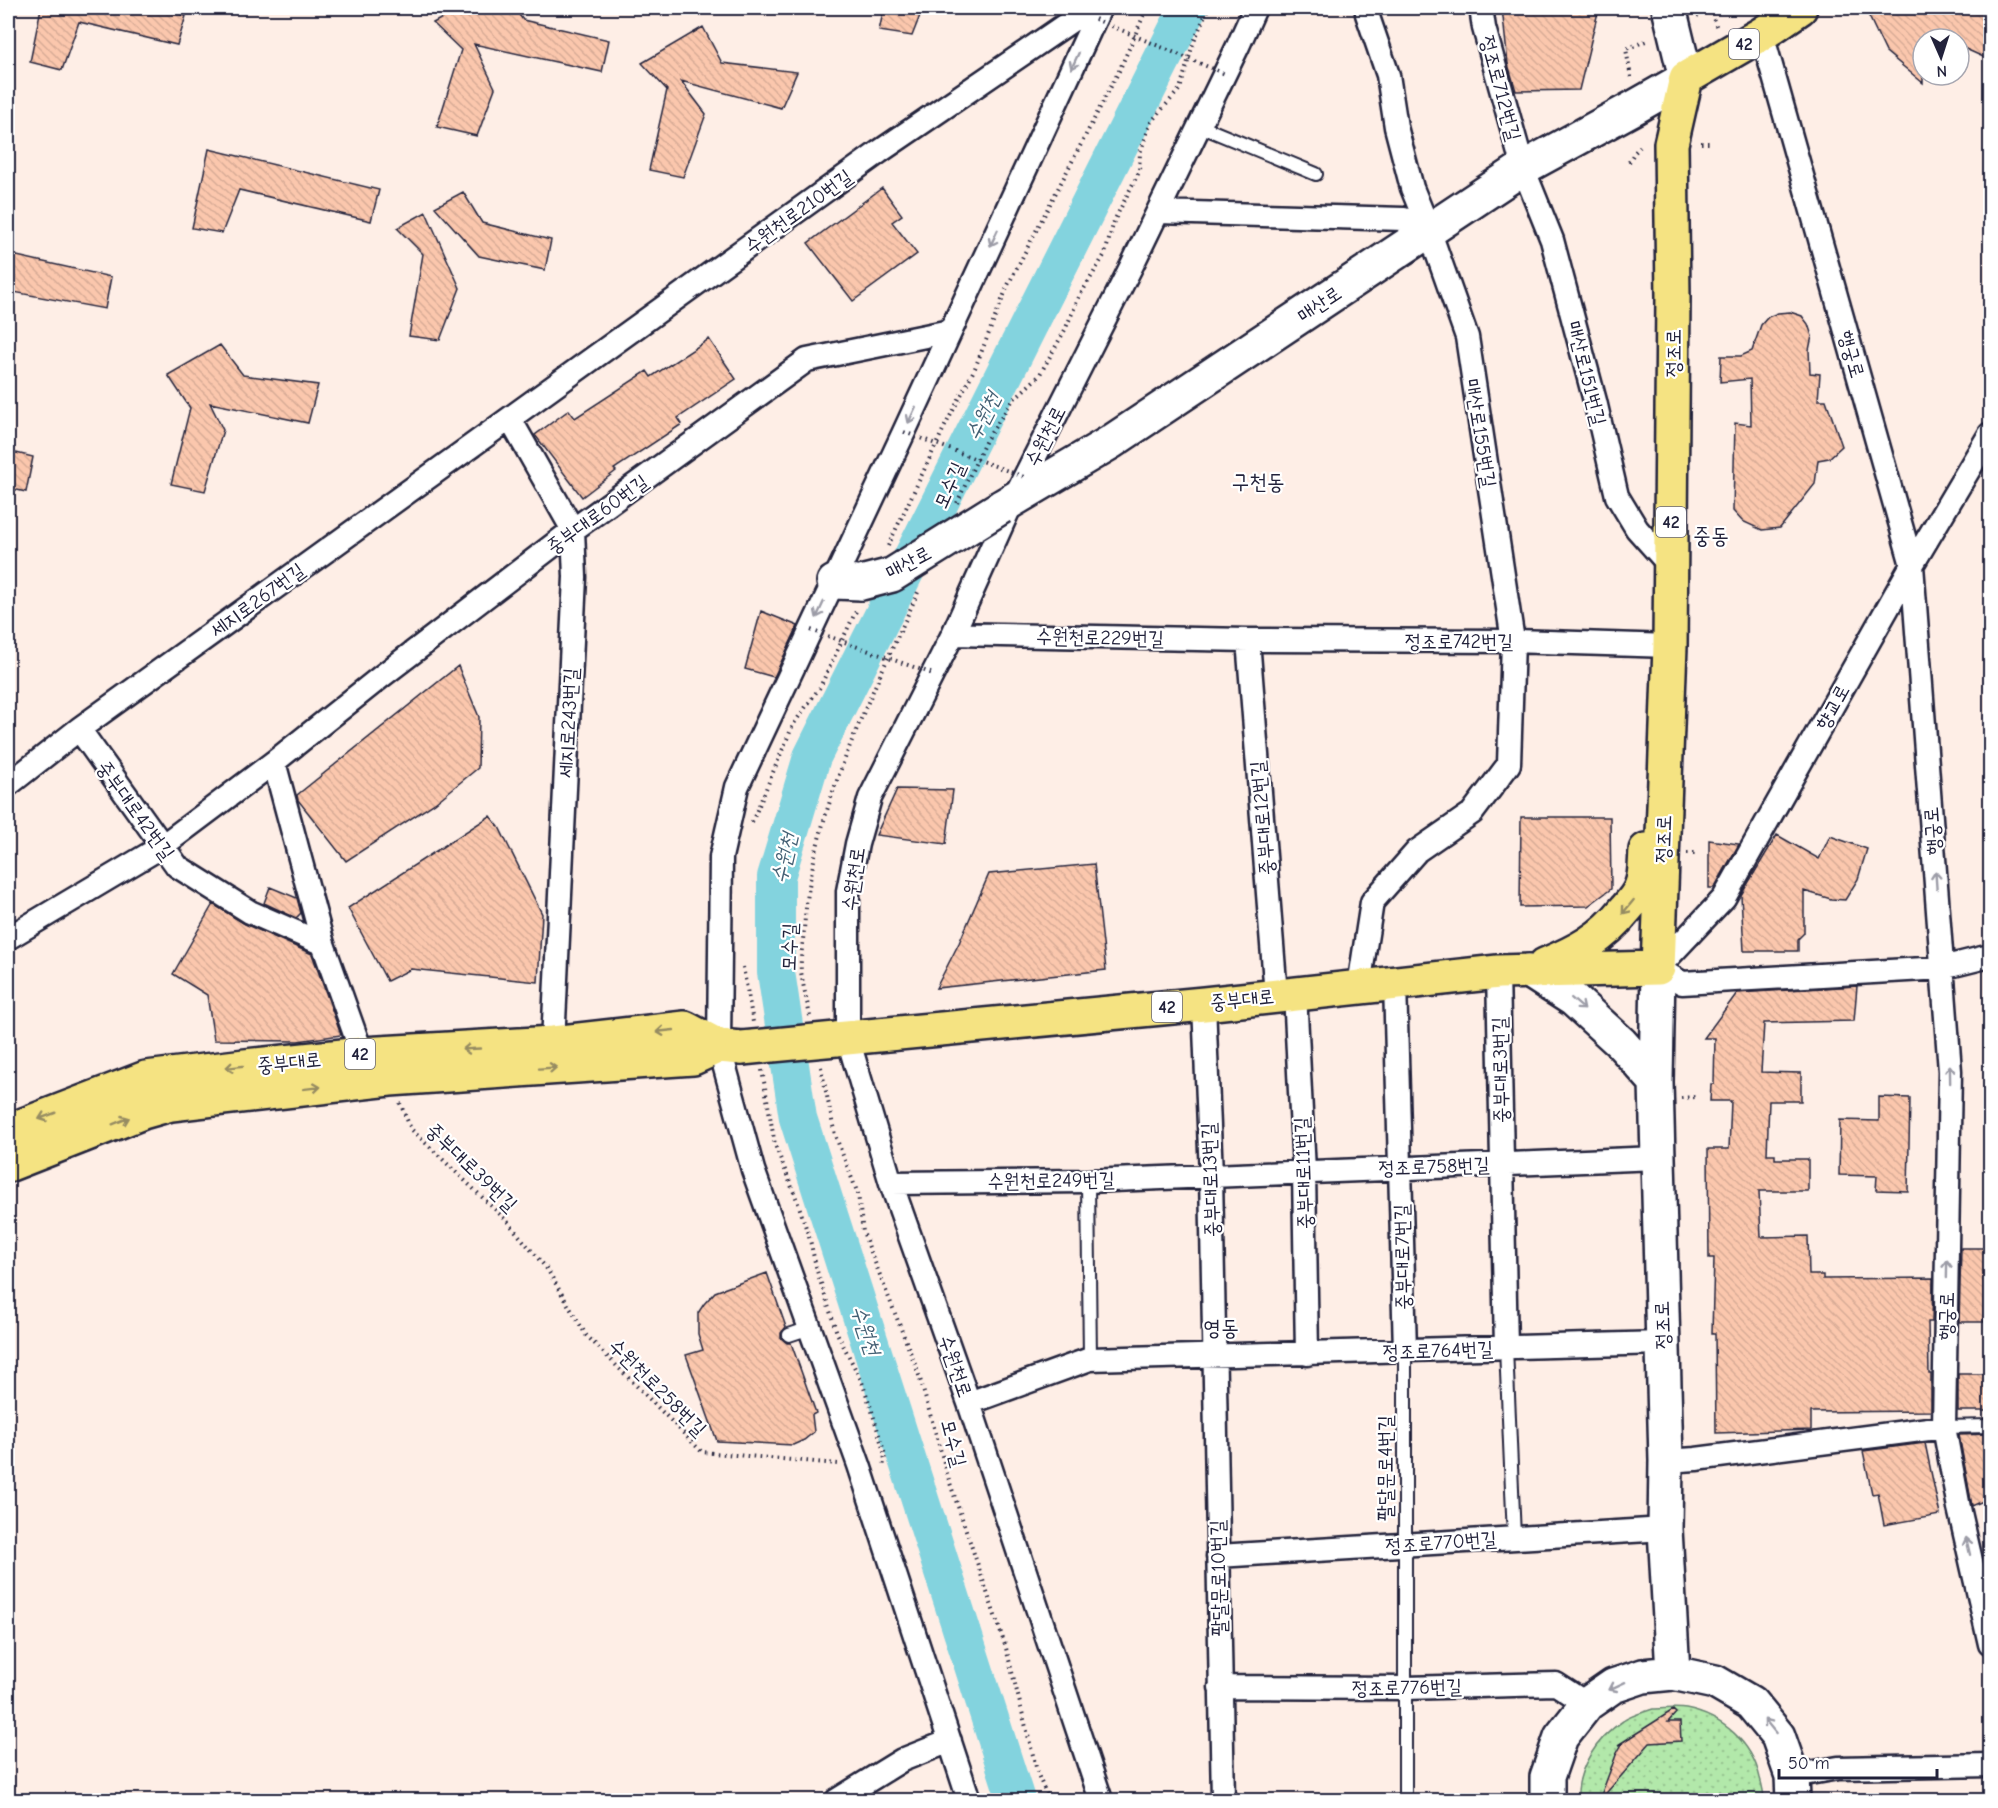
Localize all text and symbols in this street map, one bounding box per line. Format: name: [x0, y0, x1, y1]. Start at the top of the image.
north arrow: [1911, 27, 1971, 87]
road number: 42: [1729, 29, 1759, 59]
street label: 정조로712번길: [1475, 33, 1526, 143]
one-way arrow: [1069, 51, 1081, 69]
text: N: [1936, 62, 1947, 80]
street label: 수원천로210번길: [740, 165, 856, 258]
one-way arrow: [987, 228, 999, 246]
street label: 매산로: [1293, 281, 1346, 327]
street label: 매산로151번길: [1562, 318, 1611, 428]
street label: 행궁로: [1834, 328, 1869, 381]
street label: 정조로: [1662, 329, 1685, 377]
street label: 매산로155번길: [1461, 377, 1500, 489]
water label: 수원천: [961, 386, 1006, 444]
street label: 수원천로: [1021, 402, 1070, 470]
one-way arrow: [906, 405, 917, 423]
street label: 모수길: [929, 458, 970, 512]
district label: 구천동: [1231, 469, 1285, 495]
street label: 중부대로60번길: [542, 470, 652, 559]
road number: 42: [1656, 507, 1686, 537]
district label: 중동: [1693, 523, 1729, 549]
street label: 매산로: [882, 541, 935, 584]
street label: 세지로267번길: [206, 558, 309, 642]
one-way arrow: [814, 601, 826, 619]
street label: 수원천로229번길: [1036, 625, 1164, 650]
street label: 정조로742번길: [1405, 630, 1513, 653]
street label: 세지로243번길: [554, 667, 583, 779]
street label: 향교로: [1811, 681, 1854, 734]
street label: 중부대로42번길: [92, 756, 179, 864]
street label: 중부대로12번길: [1246, 760, 1279, 876]
street label: 행궁로: [1919, 806, 1946, 856]
street label: 정조로: [1651, 814, 1676, 864]
water label: 수원천: [767, 829, 802, 885]
street label: 수원천로: [838, 846, 869, 913]
one-way arrow: [1930, 871, 1941, 890]
one-way arrow: [1621, 899, 1634, 915]
street label: 모수길: [777, 922, 802, 972]
street label: 중부대로: [1209, 985, 1275, 1014]
road number: 42: [1152, 992, 1182, 1022]
one-way arrow: [1570, 997, 1585, 1011]
street label: 중부대로3번길: [1488, 1016, 1513, 1124]
one-way arrow: [655, 1026, 675, 1037]
road number: 42: [345, 1039, 375, 1069]
one-way arrow: [461, 1043, 481, 1054]
street label: 중부대로: [256, 1048, 322, 1077]
one-way arrow: [225, 1062, 245, 1073]
one-way arrow: [537, 1062, 557, 1073]
one-way arrow: [1944, 1065, 1955, 1085]
one-way arrow: [301, 1082, 321, 1093]
one-way arrow: [38, 1111, 57, 1122]
one-way arrow: [111, 1115, 129, 1126]
street label: 중부대로11번길: [1290, 1116, 1317, 1230]
street label: 중부대로39번길: [421, 1118, 522, 1216]
street label: 중부대로13번길: [1197, 1122, 1224, 1238]
street label: 정조로758번길: [1378, 1153, 1490, 1180]
street label: 수원천로249번길: [987, 1168, 1115, 1193]
street label: 중부대로7번길: [1390, 1204, 1415, 1310]
one-way arrow: [1941, 1260, 1952, 1280]
street label: 행궁로: [1935, 1292, 1958, 1340]
street label: 정조로: [1650, 1300, 1675, 1350]
water label: 수원천: [847, 1302, 886, 1360]
district label: 영동: [1203, 1315, 1239, 1341]
street label: 수원천로: [934, 1332, 977, 1400]
street label: 수원천로258번길: [604, 1334, 711, 1441]
street label: 정조로764번길: [1382, 1337, 1494, 1364]
street label: 팔달문로4번길: [1374, 1415, 1397, 1521]
street label: 모수길: [936, 1417, 971, 1469]
street label: 팔달문로10번길: [1206, 1519, 1231, 1637]
street label: 정조로770번길: [1385, 1527, 1497, 1558]
one-way arrow: [1961, 1537, 1973, 1556]
street label: 정조로776번길: [1352, 1675, 1462, 1700]
one-way arrow: [1608, 1681, 1626, 1692]
one-way arrow: [1763, 1718, 1776, 1734]
scale bar: [1779, 1742, 1936, 1780]
text: 50 m: [1788, 1753, 1830, 1774]

